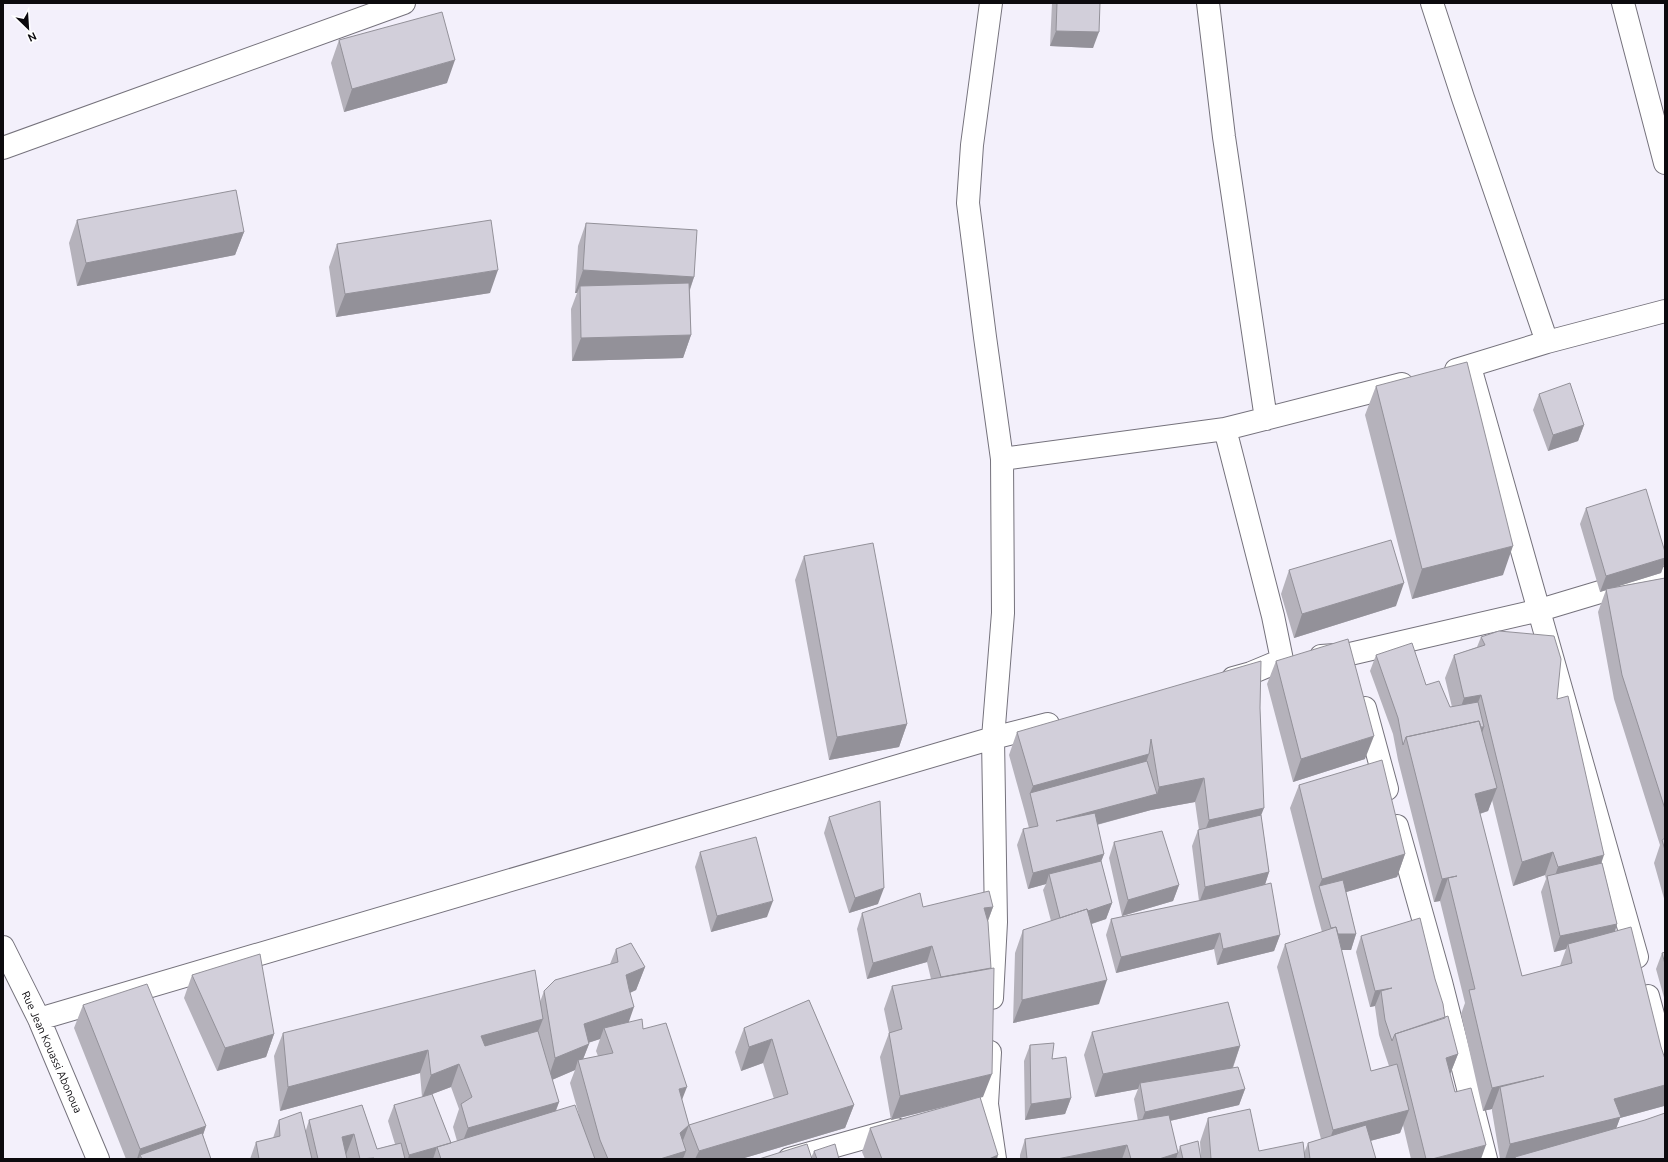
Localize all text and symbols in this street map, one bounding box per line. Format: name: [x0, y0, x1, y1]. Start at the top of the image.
north arrow: [8, 8, 48, 48]
text: N: [26, 30, 38, 44]
street label: Rue Jean Kouassi Abonoua: [20, 989, 84, 1115]

